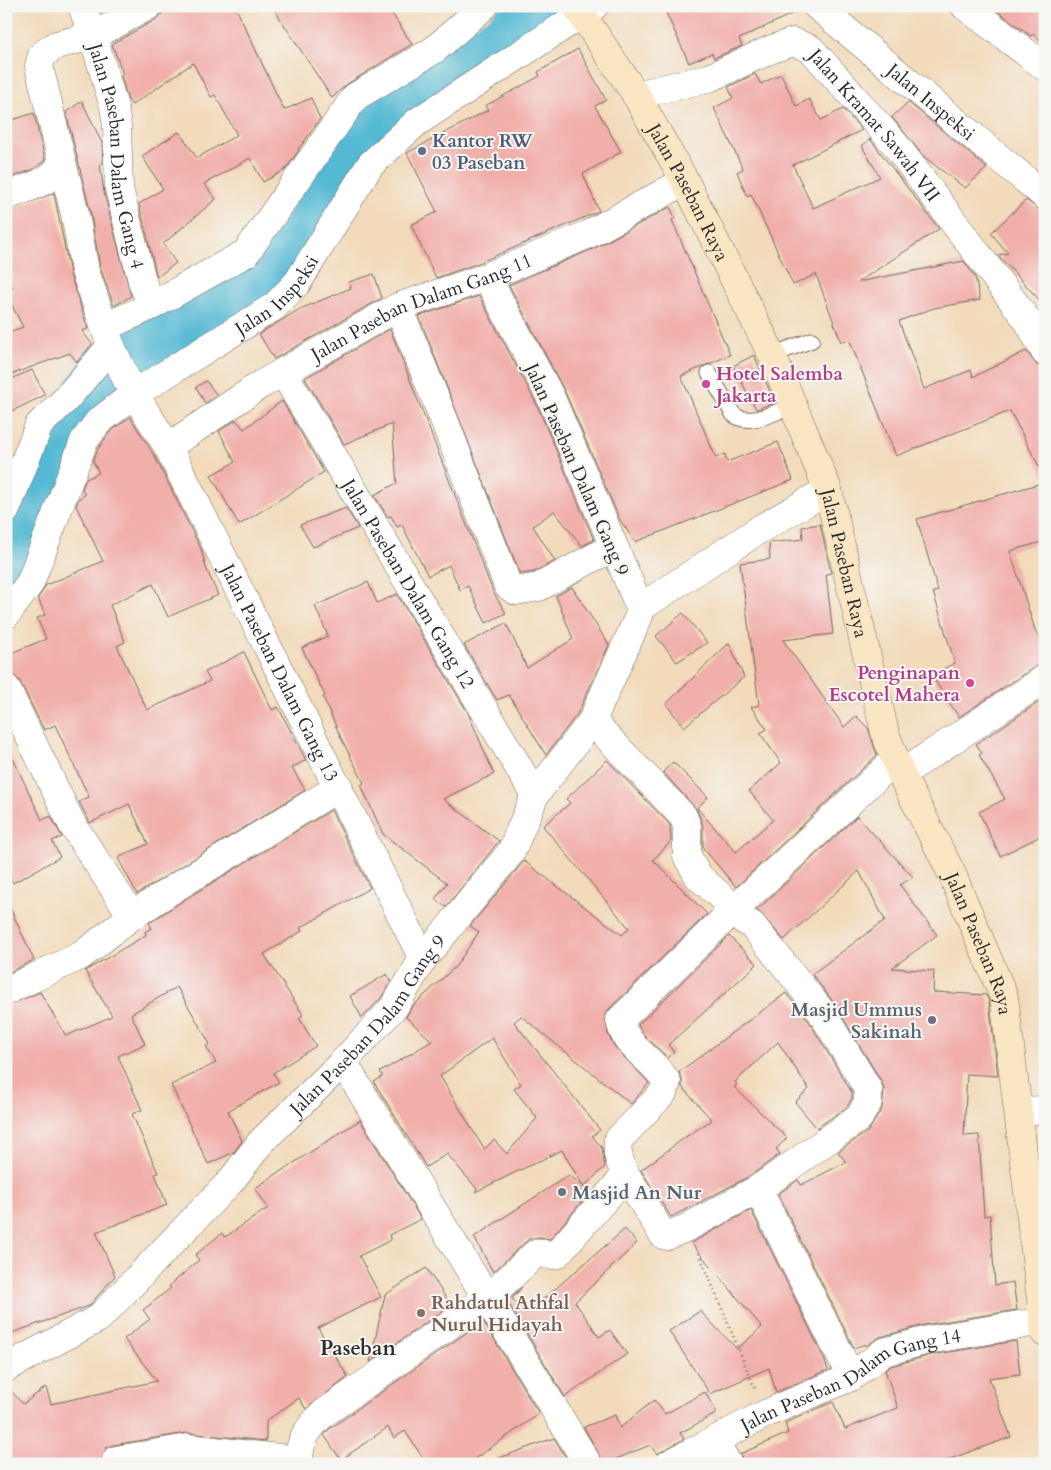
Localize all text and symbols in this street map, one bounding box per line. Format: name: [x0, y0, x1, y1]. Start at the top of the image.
street label: Jalan Paseban Dalam Gang 4: [81, 37, 151, 272]
street label: Jalan Kramat Sawah VII: [801, 41, 946, 207]
street label: Jalan Inspeksi: [879, 56, 981, 147]
street label: Jalan Paseban Raya: [639, 117, 735, 266]
place label: Kantor RW 03 Paseban: [432, 128, 533, 176]
marker: Kantor RW 03 Paseban: [416, 145, 428, 157]
street label: Jalan Paseban Dalam Gang 11: [304, 248, 536, 369]
street label: Jalan Inspeksi: [228, 250, 325, 343]
street label: Jalan Paseban Dalam Gang 9: [517, 356, 636, 580]
place label: Hotel Salemba Jakarta: [713, 361, 843, 409]
marker: Hotel Salemba Jakarta: [700, 378, 712, 390]
street label: Jalan Paseban Dalam Gang 12: [334, 472, 481, 694]
street label: Jalan Paseban Raya: [813, 483, 874, 640]
street label: Jalan Paseban Dalam Gang 13: [213, 557, 344, 786]
place label: Penginapan Escotel Mahera: [828, 660, 961, 708]
marker: Penginapan Escotel Mahera: [964, 677, 976, 689]
street label: Jalan Paseban Raya: [937, 866, 1018, 1016]
street label: Jalan Paseban Dalam Gang 9: [282, 929, 452, 1123]
place label: Masjid Ummus Sakinah: [791, 997, 922, 1045]
marker: Masjid Ummus Sakinah: [926, 1014, 938, 1026]
place label: Masjid An Nur: [572, 1180, 702, 1206]
marker: Masjid An Nur: [556, 1186, 568, 1198]
place label: Rahdatul Athfal Nurul Hidayah: [431, 1290, 570, 1338]
marker: Rahdatul Athfal Nurul Hidayah: [415, 1307, 427, 1319]
street label: Jalan Paseban Dalam Gang 14: [734, 1323, 963, 1440]
district label: Paseban: [320, 1334, 397, 1363]

